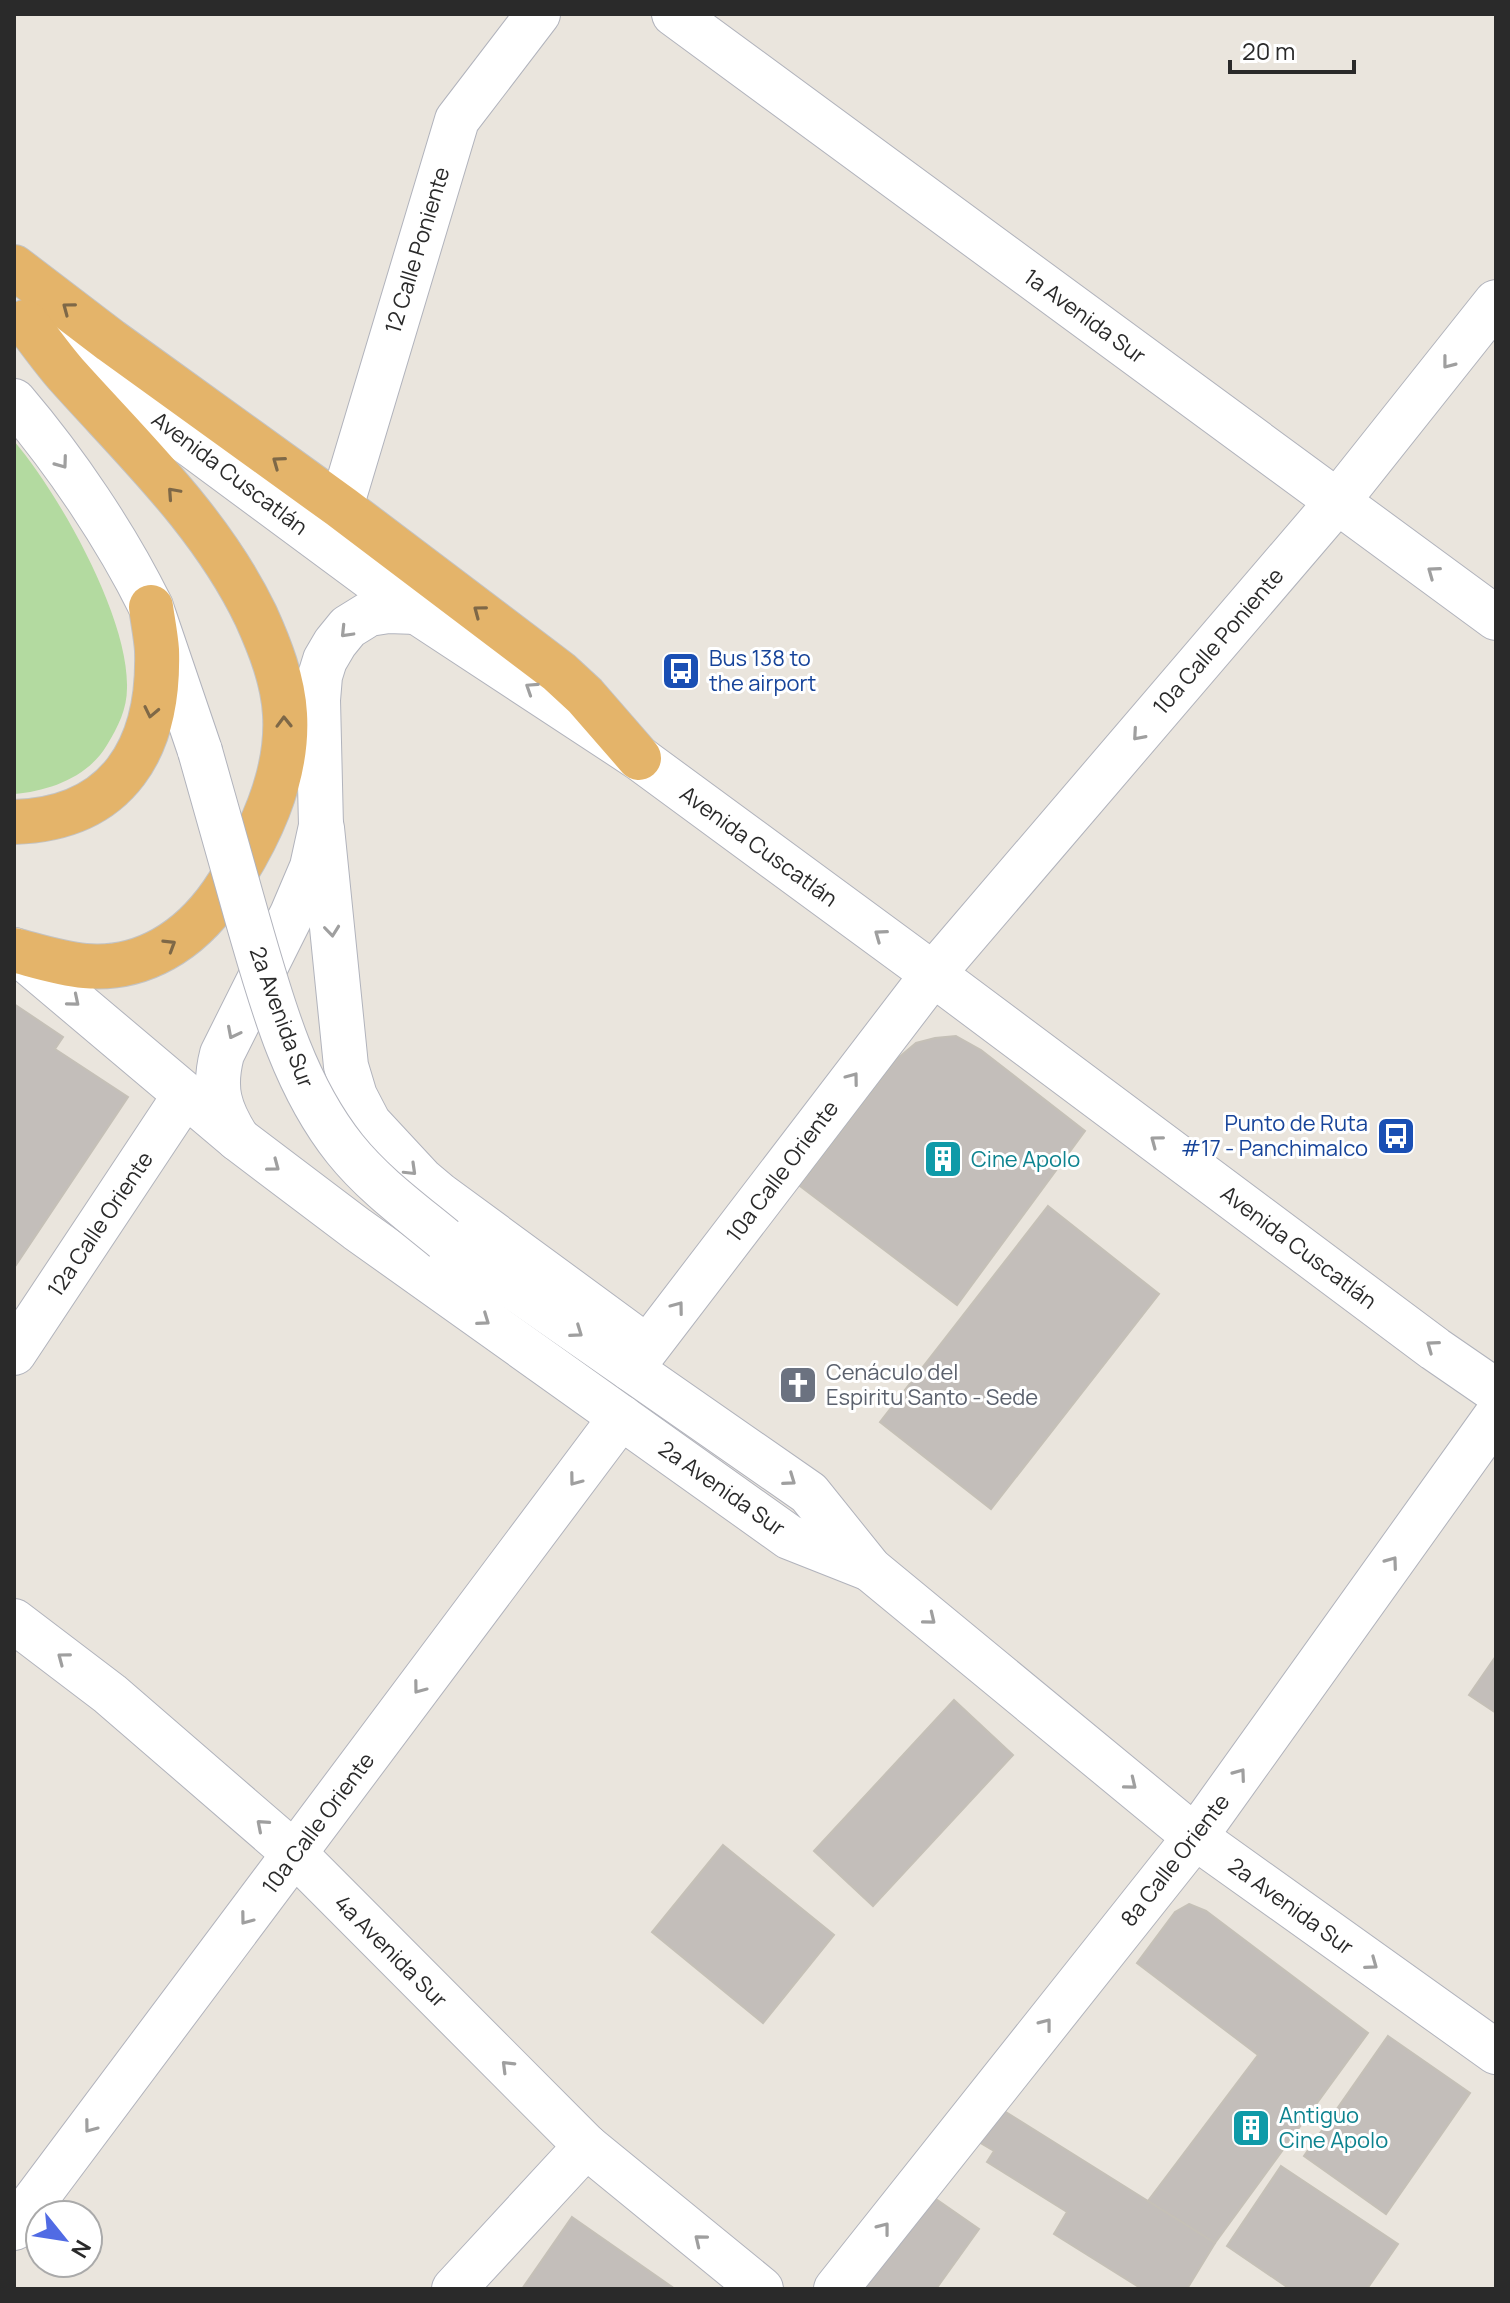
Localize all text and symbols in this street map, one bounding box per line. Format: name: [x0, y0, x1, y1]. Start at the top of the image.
scale bar: [1230, 24, 1354, 74]
text: 20 m: [1242, 34, 1295, 67]
street label: 12 Calle Poniente: [377, 163, 457, 337]
street label: 1a Avenida Sur: [1018, 262, 1152, 370]
one-way arrow: [62, 304, 77, 318]
one-way arrow: [1443, 354, 1457, 369]
street label: Avenida Cuscatlán: [146, 404, 314, 542]
one-way arrow: [52, 454, 67, 468]
one-way arrow: [272, 457, 287, 471]
one-way arrow: [169, 487, 183, 502]
street label: 10a Calle Poniente: [1146, 561, 1290, 721]
one-way arrow: [1427, 567, 1442, 582]
one-way arrow: [473, 607, 488, 621]
one-way arrow: [341, 623, 355, 638]
place label: Bus 138 to the airport: [709, 643, 816, 698]
bus stop icon: Bus 138 to the airport: [660, 650, 702, 692]
one-way arrow: [526, 682, 540, 697]
one-way arrow: [143, 705, 160, 718]
one-way arrow: [275, 715, 293, 728]
one-way arrow: [1133, 726, 1148, 740]
street label: Avenida Cuscatlán: [674, 779, 844, 913]
one-way arrow: [324, 925, 341, 938]
one-way arrow: [875, 931, 889, 945]
one-way arrow: [161, 940, 176, 955]
street label: 2a Avenida Sur: [243, 942, 321, 1092]
one-way arrow: [64, 991, 79, 1006]
one-way arrow: [227, 1025, 242, 1040]
one-way arrow: [843, 1072, 857, 1087]
street label: 10a Calle Oriente: [719, 1094, 845, 1248]
place label: Punto de Ruta #17 - Panchimalco: [1181, 1108, 1368, 1163]
bus stop icon: Punto de Ruta #17 - Panchimalco: [1375, 1115, 1417, 1157]
one-way arrow: [1151, 1136, 1165, 1150]
building icon: Cine Apolo: [922, 1138, 964, 1180]
place label: Cine Apolo: [971, 1144, 1080, 1174]
street label: 12a Calle Oriente: [40, 1145, 160, 1302]
one-way arrow: [265, 1157, 280, 1171]
one-way arrow: [402, 1160, 416, 1175]
street label: Avenida Cuscatlán: [1215, 1178, 1383, 1316]
one-way arrow: [668, 1301, 682, 1315]
one-way arrow: [475, 1310, 490, 1324]
one-way arrow: [569, 1322, 583, 1337]
one-way arrow: [1426, 1341, 1441, 1356]
place label: Cenáculo del Espiritu Santo - Sede: [826, 1357, 1038, 1412]
church icon: Cenáculo del Espiritu Santo - Sede: [777, 1364, 819, 1406]
street label: 2a Avenida Sur: [653, 1433, 791, 1543]
one-way arrow: [782, 1470, 796, 1485]
one-way arrow: [570, 1471, 584, 1486]
one-way arrow: [1382, 1557, 1397, 1571]
one-way arrow: [921, 1609, 935, 1624]
one-way arrow: [57, 1653, 71, 1668]
one-way arrow: [414, 1679, 429, 1694]
street label: 10a Calle Oriente: [255, 1746, 381, 1900]
one-way arrow: [1230, 1768, 1245, 1782]
one-way arrow: [1121, 1774, 1136, 1789]
street label: 8a Calle Oriente: [1114, 1787, 1236, 1933]
one-way arrow: [256, 1820, 271, 1835]
street label: 2a Avenida Sur: [1222, 1850, 1360, 1962]
street label: 4a Avenida Sur: [328, 1888, 454, 2014]
one-way arrow: [242, 1910, 256, 1924]
one-way arrow: [1364, 1954, 1378, 1969]
one-way arrow: [1036, 2019, 1051, 2033]
one-way arrow: [502, 2061, 516, 2075]
place label: Antiguo Cine Apolo: [1279, 2100, 1388, 2155]
building icon: Antiguo Cine Apolo: [1230, 2107, 1272, 2149]
one-way arrow: [86, 2118, 100, 2132]
north arrow: [24, 2199, 104, 2279]
one-way arrow: [874, 2223, 889, 2237]
text: N: [64, 2235, 98, 2263]
one-way arrow: [694, 2235, 709, 2249]

